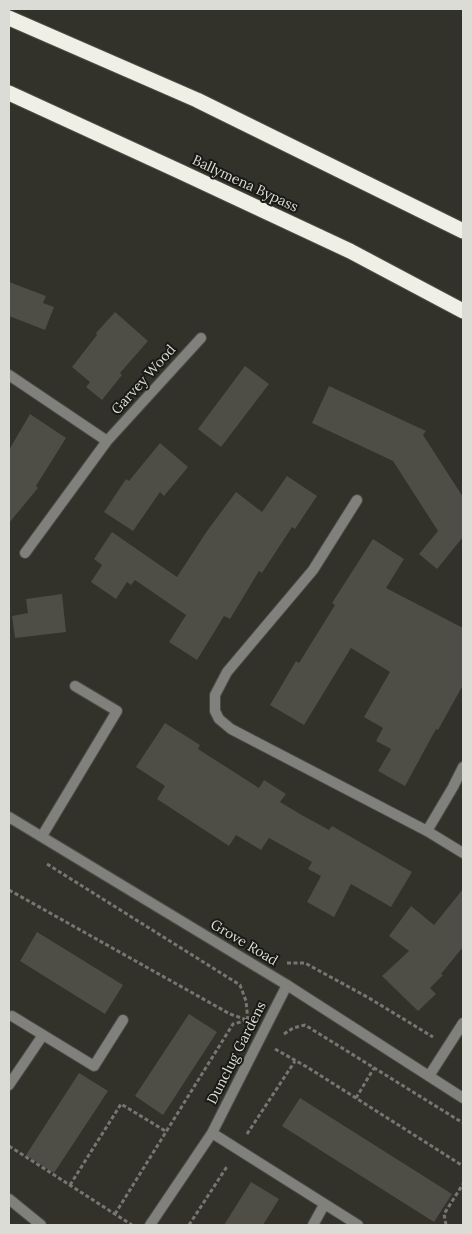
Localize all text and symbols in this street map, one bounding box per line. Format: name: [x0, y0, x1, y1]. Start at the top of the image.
street label: Ballymena Bypass: [189, 152, 301, 216]
street label: Garvey Wood: [108, 342, 180, 418]
street label: Grove Road: [207, 916, 281, 970]
street label: Dunclug Gardens: [204, 999, 270, 1107]

